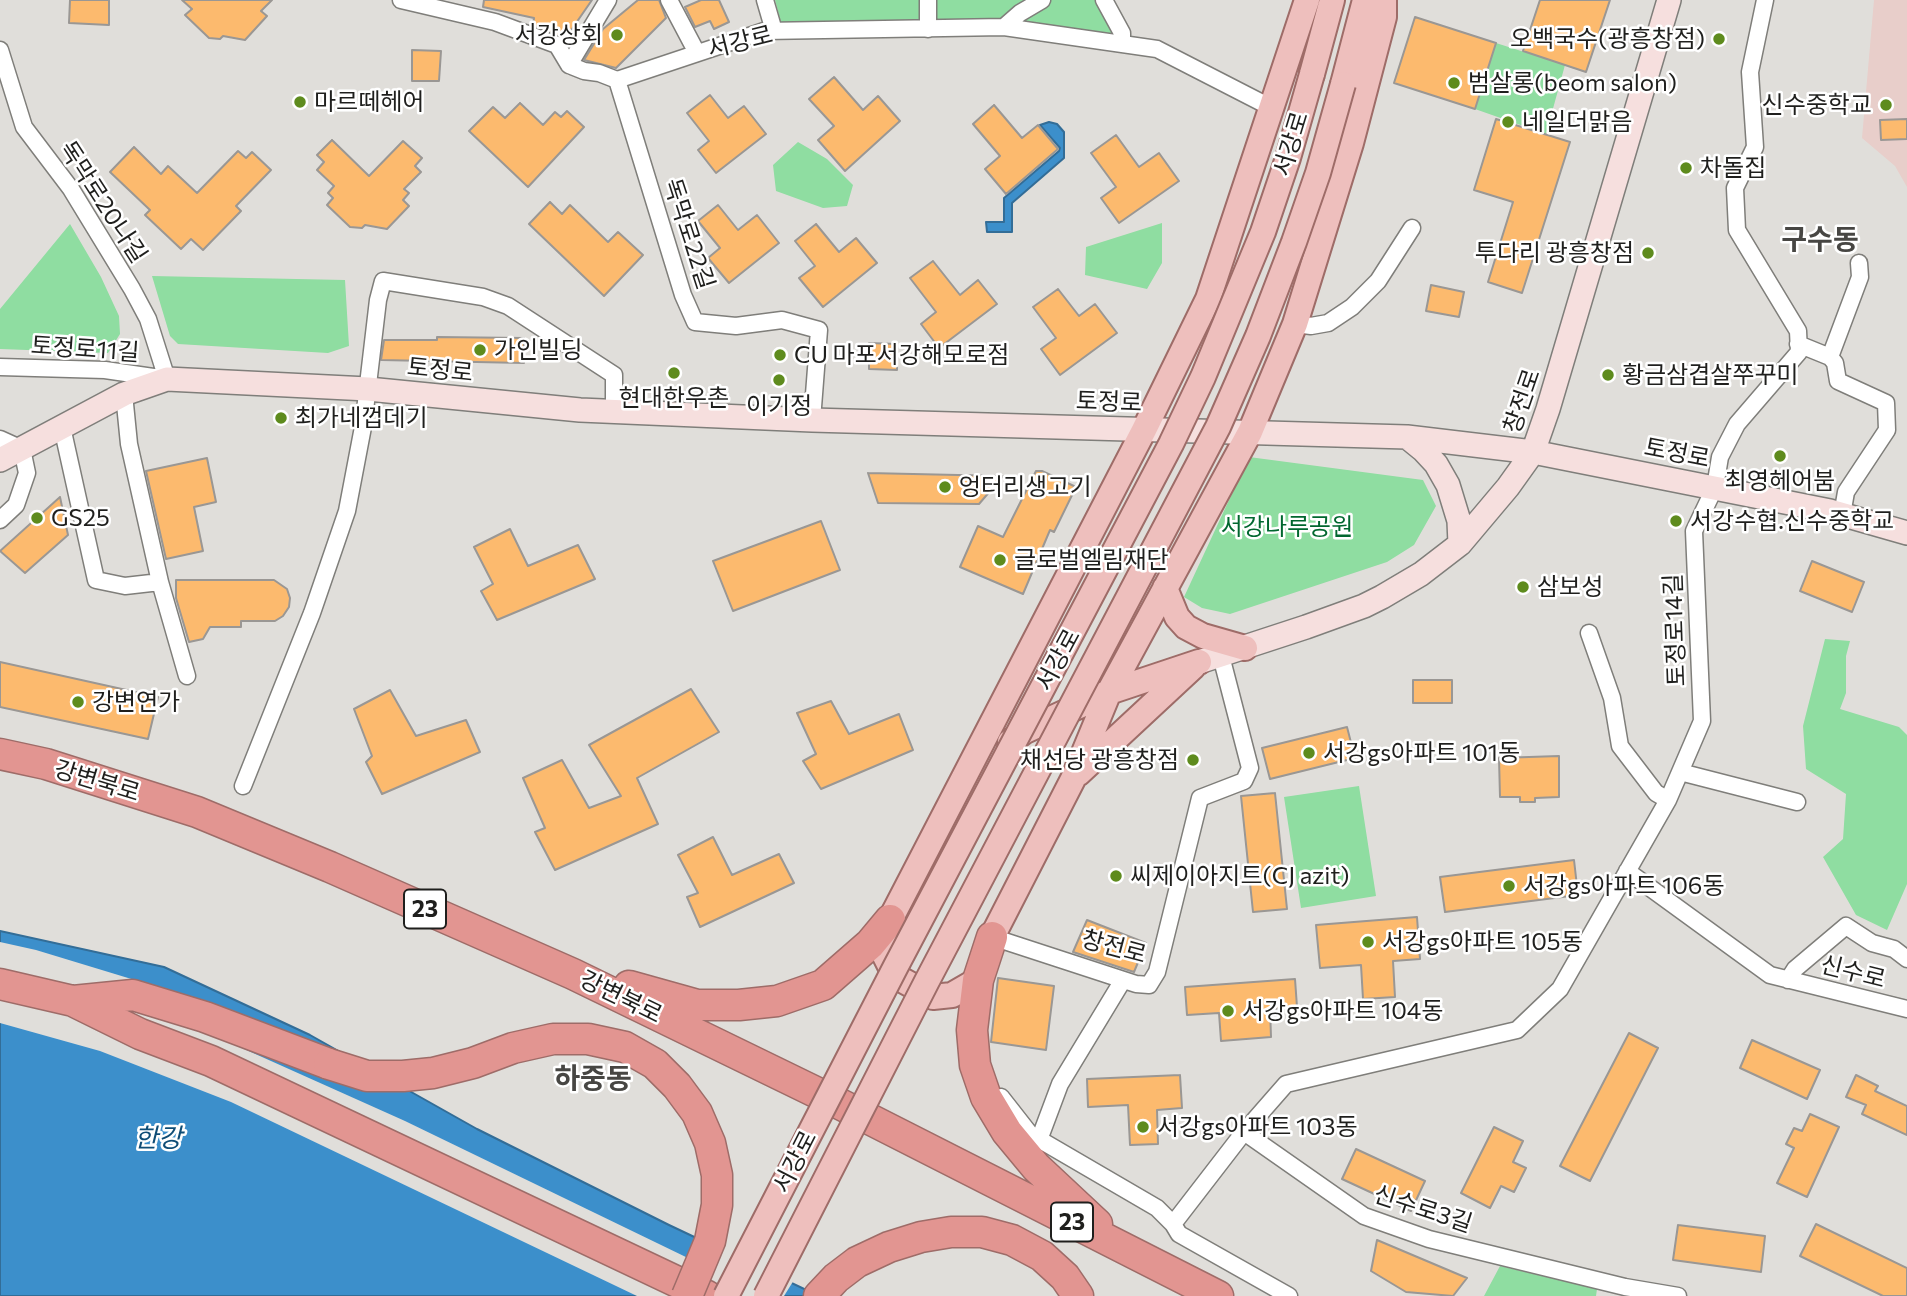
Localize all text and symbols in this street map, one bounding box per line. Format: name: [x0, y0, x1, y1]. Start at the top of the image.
street label: 서강로: [704, 20, 776, 64]
place label: 서강상회: [515, 21, 603, 49]
place label: 오백국수(광흥창점): [1510, 25, 1705, 53]
marker: 서강상회: [609, 27, 625, 43]
marker: 오백국수(광흥창점): [1711, 31, 1727, 47]
place label: 범살롱(beom salon): [1468, 69, 1677, 97]
marker: 범살롱(beom salon): [1446, 75, 1462, 91]
place label: 마르떼헤어: [314, 88, 424, 116]
place label: 신수중학교: [1762, 91, 1872, 119]
marker: 마르떼헤어: [292, 94, 308, 110]
marker: 신수중학교: [1878, 97, 1894, 113]
street label: 서강로: [1268, 108, 1314, 180]
place label: 네일더맑음: [1522, 108, 1632, 136]
marker: 네일더맑음: [1500, 114, 1516, 130]
street label: 독막로20나길: [53, 136, 153, 268]
place label: 차돌집: [1700, 154, 1766, 182]
marker: 차돌집: [1678, 160, 1694, 176]
street label: 독막로22길: [658, 175, 720, 293]
district label: 구수동: [1781, 223, 1859, 257]
place label: 투다리 광흥창점: [1475, 239, 1634, 267]
marker: 투다리 광흥창점: [1640, 245, 1656, 261]
street label: 토정로11길: [30, 331, 140, 367]
place label: 가인빌딩: [494, 336, 582, 364]
place label: CU 마포서강해모로점: [794, 341, 1009, 369]
marker: 가인빌딩: [472, 342, 488, 358]
marker: CU 마포서강해모로점: [772, 347, 788, 363]
street label: 토정로: [406, 352, 474, 388]
place label: 황금삼겹살쭈꾸미: [1622, 361, 1799, 389]
marker: 현대한우촌: [666, 365, 682, 381]
street label: 창전로: [1498, 365, 1546, 437]
marker: 황금삼겹살쭈꾸미: [1600, 367, 1616, 383]
marker: 이기정: [771, 372, 787, 388]
place label: 현대한우촌: [619, 384, 729, 412]
street label: 토정로: [1075, 386, 1143, 418]
place label: 이기정: [746, 392, 812, 420]
place label: 최가네껍데기: [295, 404, 427, 432]
marker: 최가네껍데기: [273, 410, 289, 426]
street label: 토정로: [1642, 433, 1712, 473]
marker: 최영헤어붐: [1772, 448, 1788, 464]
place label: 최영헤어붐: [1725, 467, 1835, 495]
place label: 엉터리생고기: [959, 473, 1091, 501]
marker: 엉터리생고기: [937, 479, 953, 495]
place label: GS25: [51, 504, 110, 532]
place label: 서강수협.신수중학교: [1690, 507, 1894, 535]
marker: GS25: [29, 510, 45, 526]
park label: 서강나루공원: [1221, 513, 1353, 541]
marker: 서강수협.신수중학교: [1668, 513, 1684, 529]
place label: 글로벌엘림재단: [1014, 546, 1169, 574]
marker: 글로벌엘림재단: [992, 552, 1008, 568]
place label: 삼보성: [1537, 573, 1603, 601]
street label: 토정로14길: [1659, 573, 1691, 687]
marker: 삼보성: [1515, 579, 1531, 595]
street label: 서강로: [1030, 624, 1086, 696]
place label: 강변연가: [92, 688, 180, 716]
marker: 강변연가: [70, 694, 86, 710]
place label: 서강gs아파트 101동: [1323, 739, 1520, 767]
marker: 서강gs아파트 101동: [1301, 745, 1317, 761]
place label: 채선당 광흥창점: [1020, 746, 1179, 774]
marker: 채선당 광흥창점: [1185, 752, 1201, 768]
street label: 강변북로: [51, 754, 143, 808]
place label: 씨제이아지트(CJ azit): [1130, 862, 1349, 890]
marker: 씨제이아지트(CJ azit): [1108, 868, 1124, 884]
place label: 서강gs아파트 106동: [1523, 872, 1724, 900]
marker: 서강gs아파트 106동: [1501, 878, 1517, 894]
road number: 23: [404, 890, 446, 928]
street label: 창전로: [1078, 925, 1150, 969]
place label: 서강gs아파트 105동: [1382, 928, 1583, 956]
marker: 서강gs아파트 105동: [1360, 934, 1376, 950]
street label: 신수로: [1817, 950, 1889, 994]
street label: 강변북로: [575, 965, 667, 1029]
place label: 서강gs아파트 104동: [1242, 997, 1443, 1025]
marker: 서강gs아파트 104동: [1220, 1003, 1236, 1019]
district label: 하중동: [554, 1062, 632, 1096]
place label: 서강gs아파트 103동: [1157, 1113, 1358, 1141]
marker: 서강gs아파트 103동: [1135, 1119, 1151, 1135]
water label: 한강: [134, 1122, 182, 1154]
street label: 서강로: [767, 1126, 823, 1198]
street label: 신수로3길: [1370, 1180, 1476, 1238]
road number: 23: [1051, 1203, 1093, 1242]

